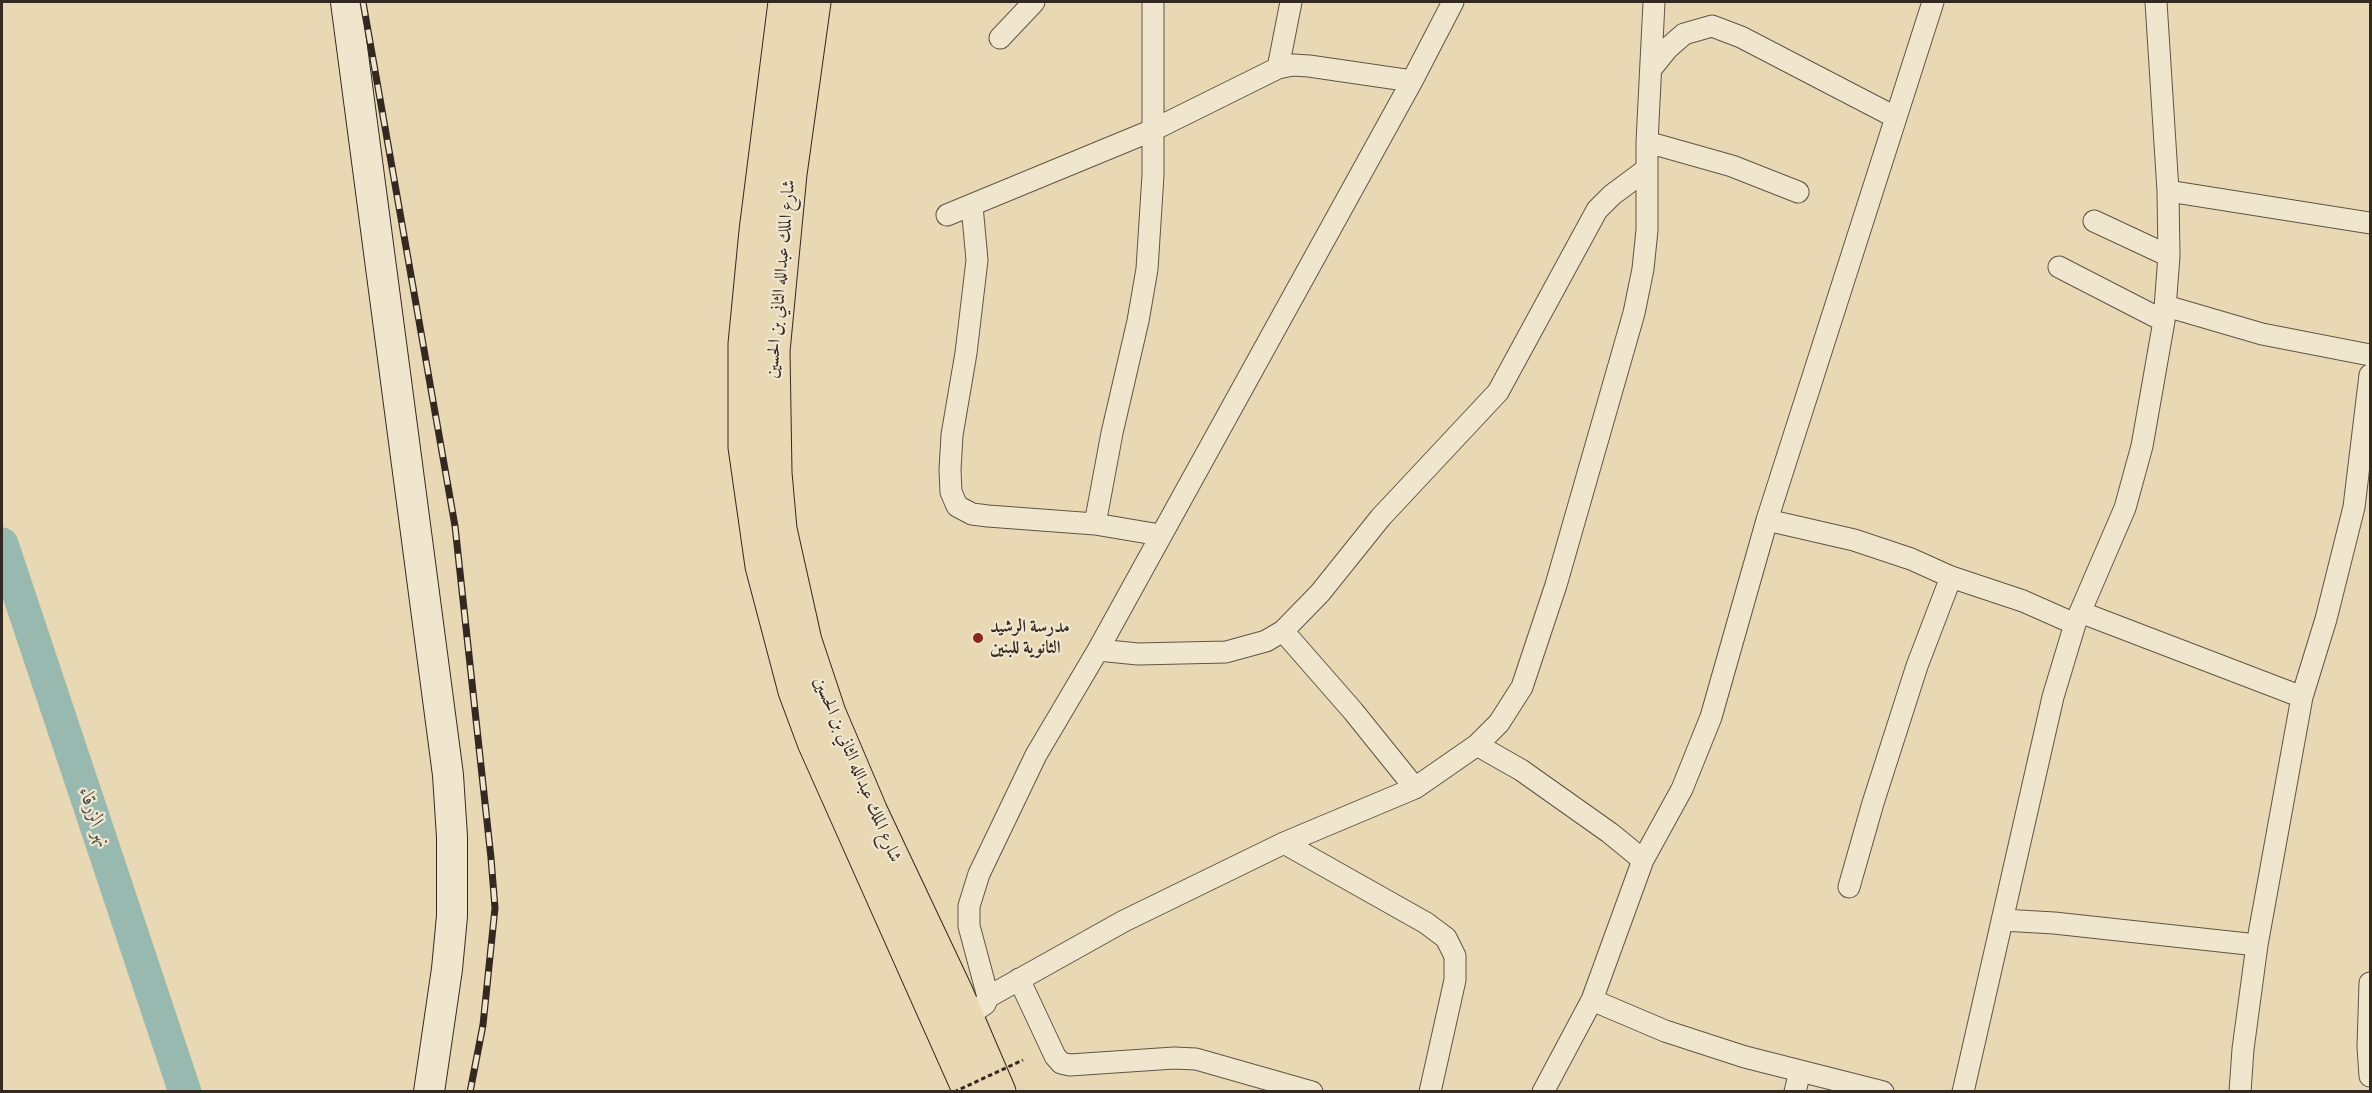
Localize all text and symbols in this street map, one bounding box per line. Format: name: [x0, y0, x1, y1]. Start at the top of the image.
street label: شارع الملك عبدالله الثاني بن الحسين: [763, 179, 801, 379]
place label: مدرسة الرشيد الثانوية للبنين: [990, 617, 1070, 660]
marker: مدرسة الرشيد الثانوية للبنين: [971, 631, 985, 645]
street label: شارع الملك عبدالله الثاني بن الحسين: [807, 674, 905, 866]
water label: نهر الزرقاء: [72, 785, 114, 851]

